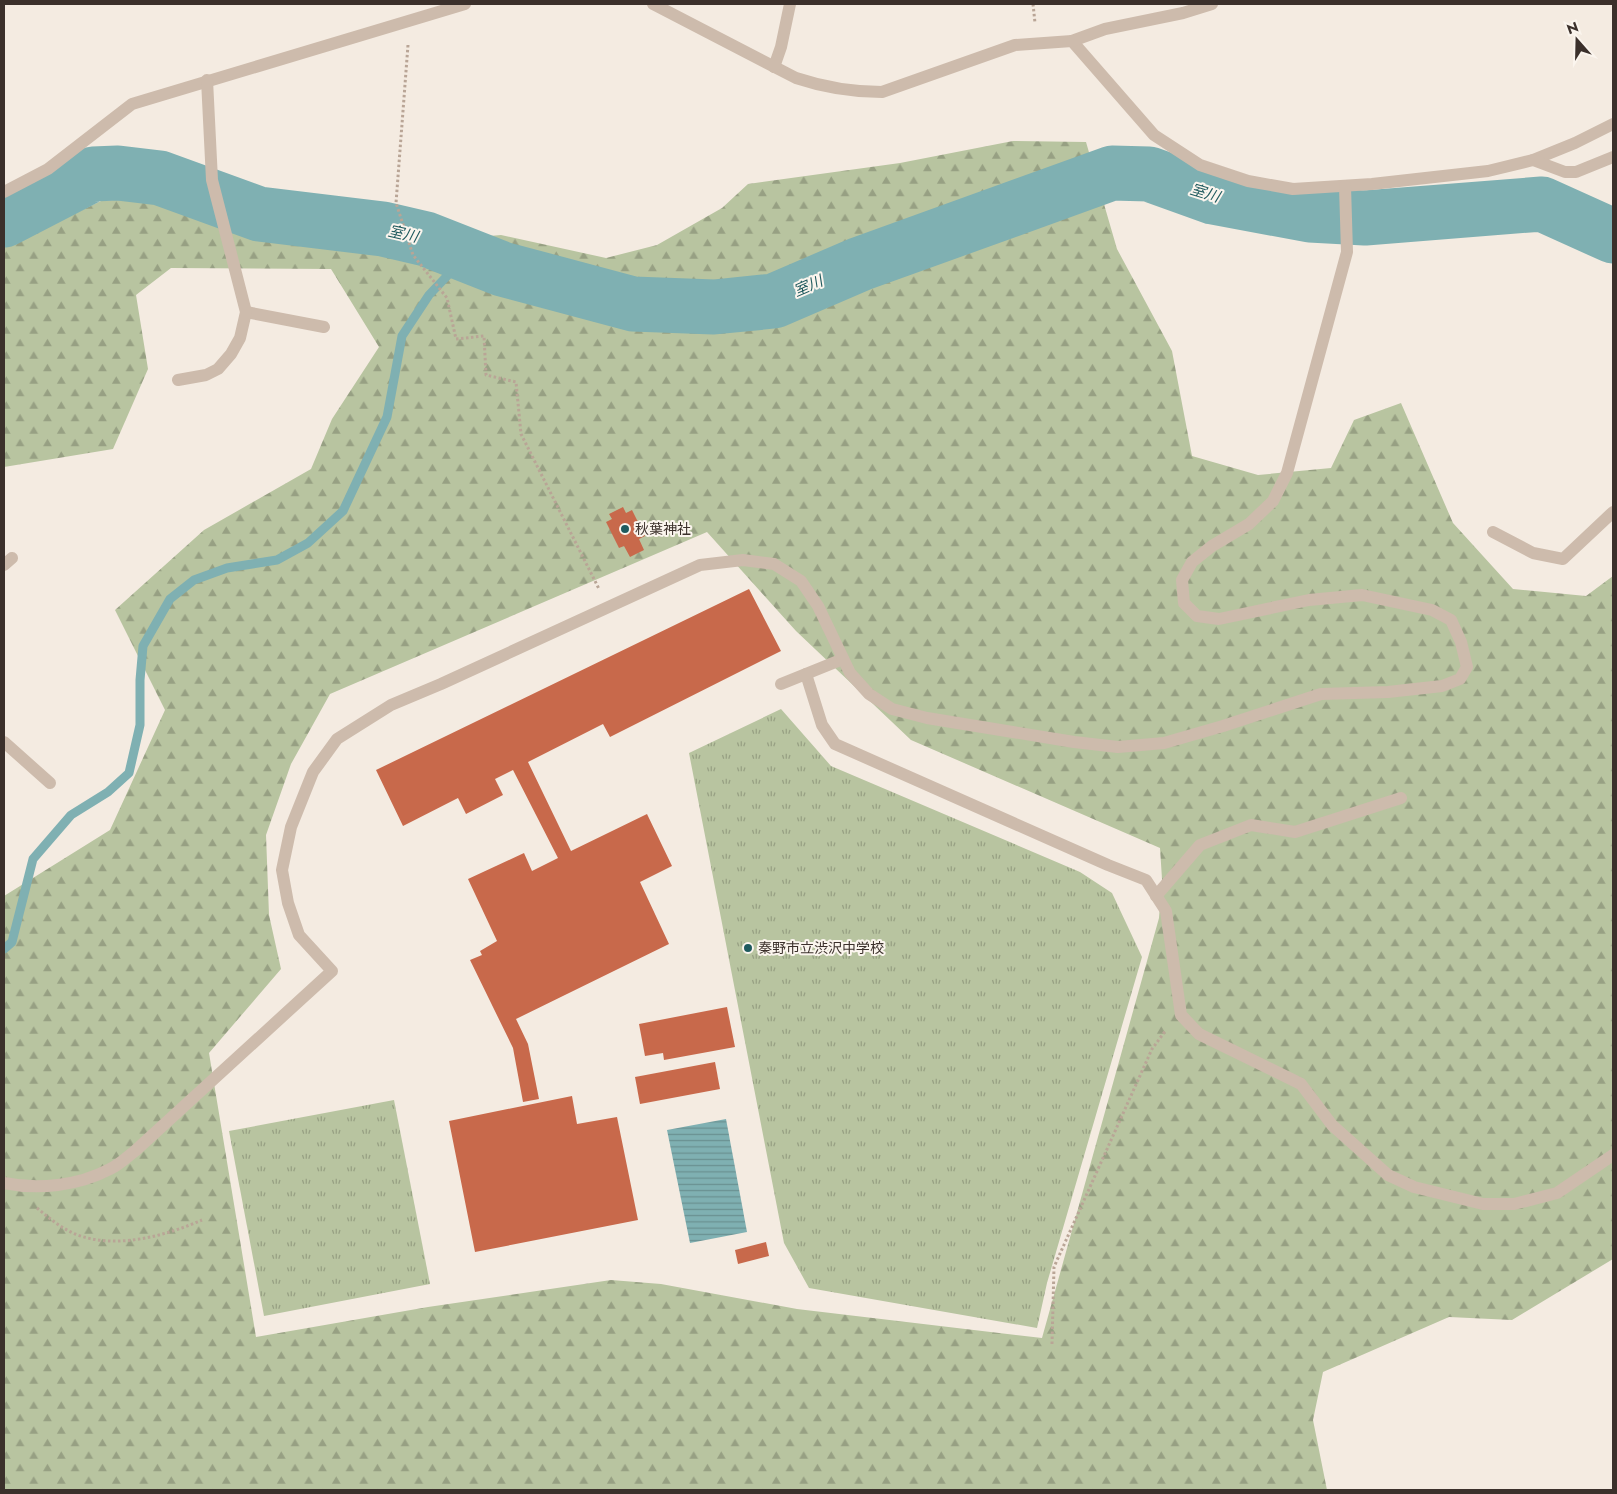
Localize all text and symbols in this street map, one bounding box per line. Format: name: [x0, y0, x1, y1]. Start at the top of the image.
north arrow: [1552, 15, 1602, 65]
text: N: [1564, 16, 1581, 39]
water label: 室川: [1187, 178, 1224, 208]
water label: 室川: [386, 220, 422, 249]
water label: 室川: [790, 269, 828, 302]
place label: 秋葉神社: [635, 519, 691, 539]
marker: 秋葉神社: [619, 523, 631, 535]
place label: 秦野市立渋沢中学校: [758, 938, 884, 958]
marker: 秦野市立渋沢中学校: [742, 942, 754, 954]

